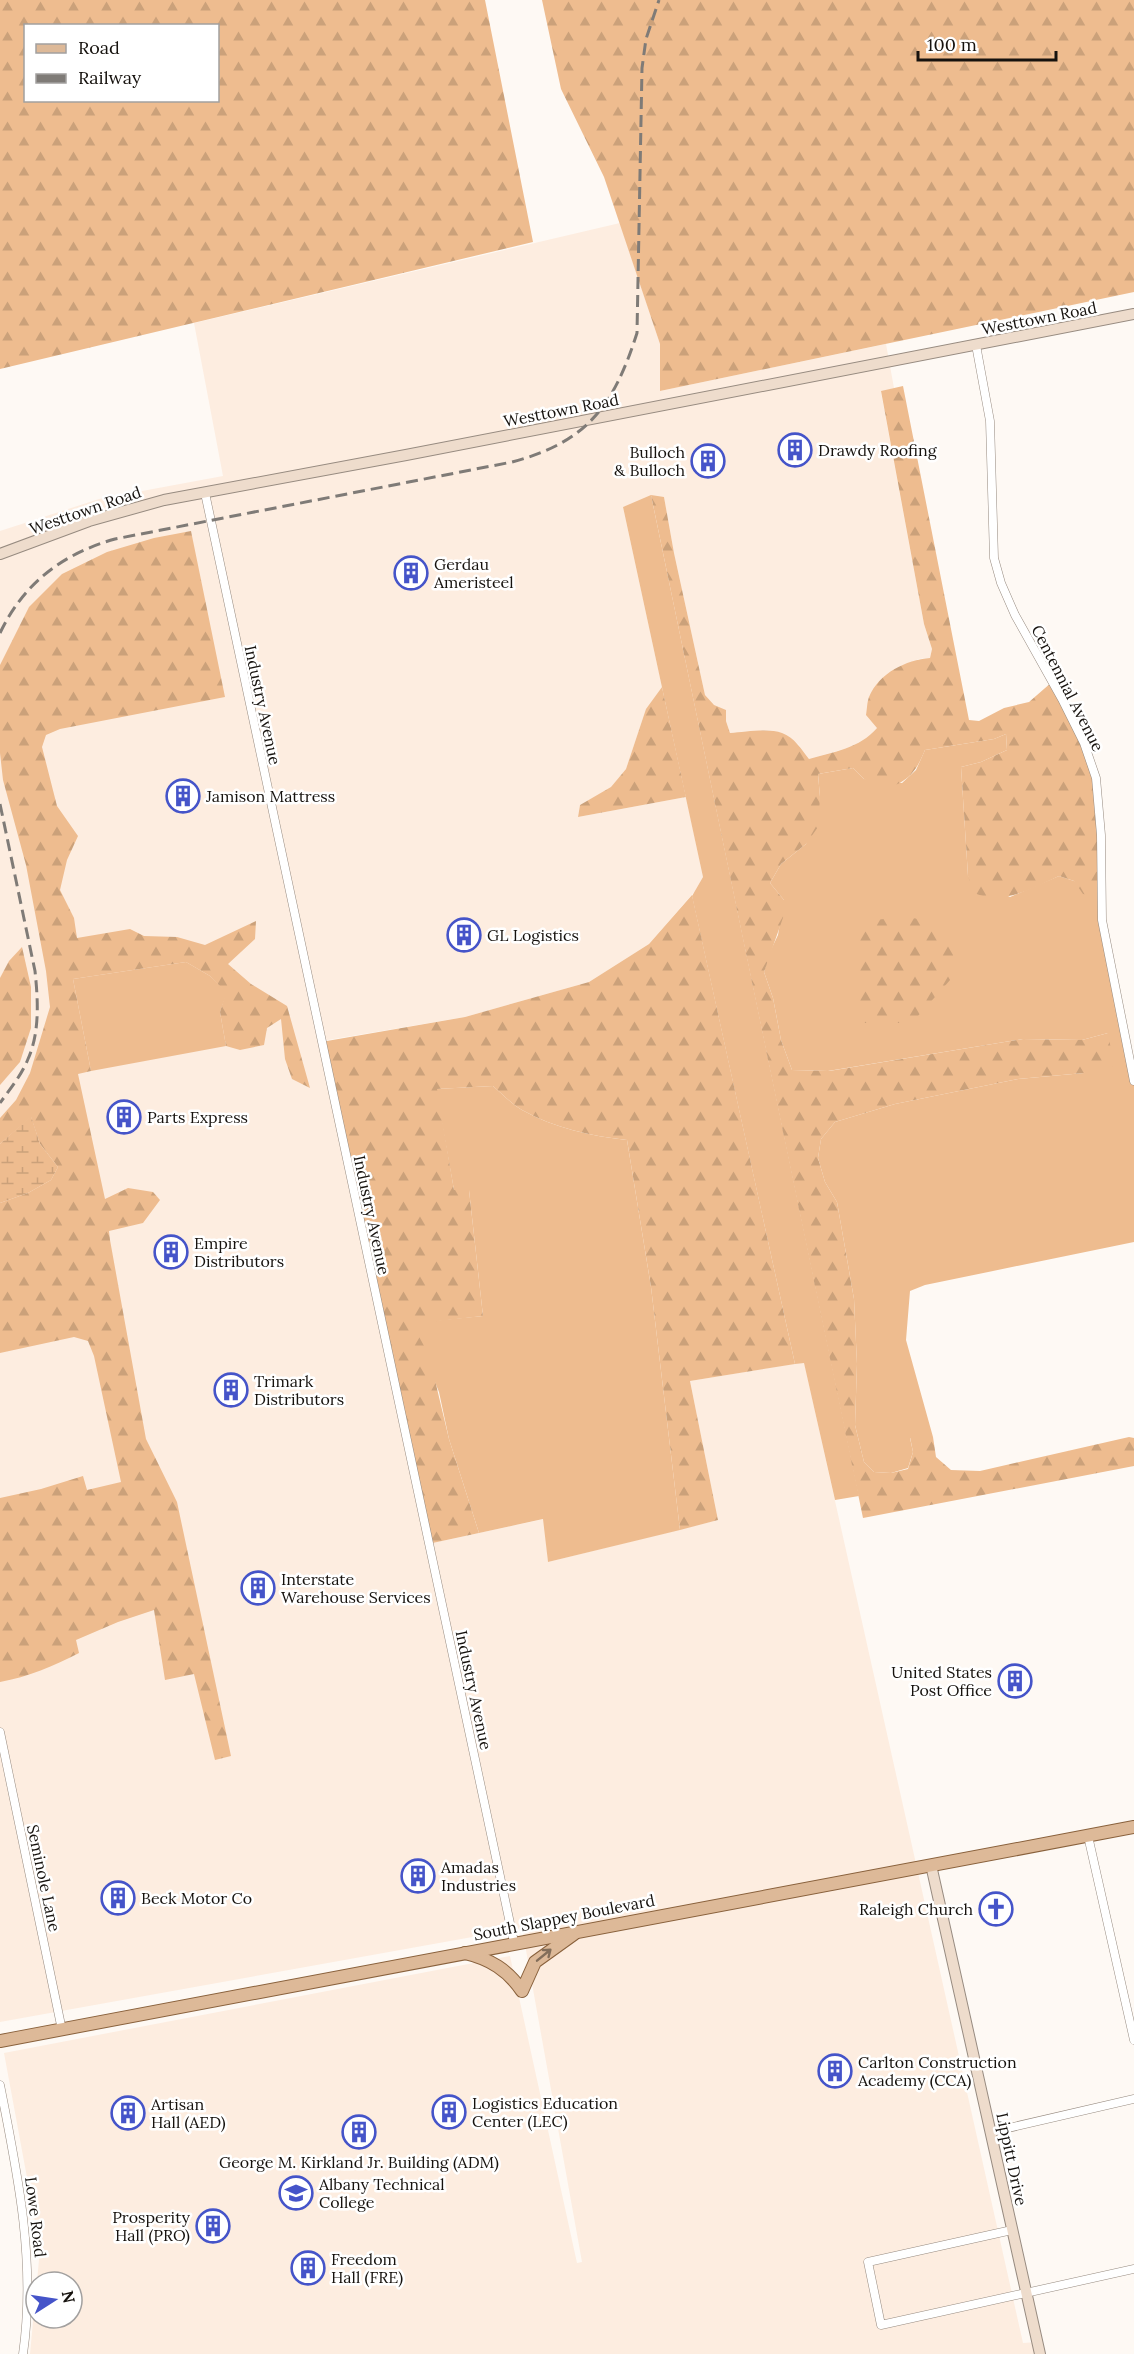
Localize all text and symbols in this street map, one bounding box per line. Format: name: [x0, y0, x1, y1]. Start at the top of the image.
legend: [24, 24, 219, 102]
scale bar: [918, 24, 1056, 62]
text: 100 m: [927, 33, 977, 56]
text: Road: [78, 36, 120, 59]
text: Railway: [78, 66, 142, 89]
street label: Westtown Road: [980, 297, 1099, 339]
street label: Westtown Road: [502, 389, 621, 431]
building icon: Drawdy Roofing: [777, 432, 813, 468]
place label: Drawdy Roofing: [818, 440, 938, 460]
place label: Bulloch & Bulloch: [614, 442, 685, 480]
building icon: Bulloch & Bulloch: [690, 443, 726, 479]
street label: Westtown Road: [26, 481, 144, 538]
place label: Gerdau Ameristeel: [433, 554, 514, 592]
building icon: Gerdau Ameristeel: [393, 555, 429, 591]
street label: Centennial Avenue: [1027, 621, 1109, 755]
street label: Industry Avenue: [241, 643, 286, 767]
building icon: Jamison Mattress: [165, 778, 201, 814]
place label: Jamison Mattress: [205, 786, 335, 806]
building icon: GL Logistics: [446, 917, 482, 953]
place label: GL Logistics: [487, 925, 579, 945]
building icon: Parts Express: [106, 1099, 142, 1135]
place label: Parts Express: [147, 1107, 248, 1127]
street label: Industry Avenue: [350, 1153, 395, 1277]
place label: Empire Distributors: [194, 1233, 284, 1271]
building icon: Empire Distributors: [153, 1234, 189, 1270]
place label: Trimark Distributors: [254, 1371, 344, 1409]
building icon: Trimark Distributors: [213, 1372, 249, 1408]
place label: Interstate Warehouse Services: [281, 1569, 431, 1607]
building icon: Interstate Warehouse Services: [240, 1570, 276, 1606]
street label: Industry Avenue: [452, 1628, 497, 1752]
place label: United States Post Office: [891, 1662, 992, 1700]
building icon: United States Post Office: [997, 1663, 1033, 1699]
street label: Seminole Lane: [23, 1823, 65, 1934]
place label: Amadas Industries: [440, 1857, 516, 1895]
building icon: Amadas Industries: [400, 1858, 436, 1894]
building icon: Beck Motor Co: [100, 1880, 136, 1916]
place label: Beck Motor Co: [141, 1888, 252, 1908]
street label: South Slappey Boulevard: [472, 1890, 657, 1944]
church icon: Raleigh Church: [978, 1891, 1014, 1927]
place label: Raleigh Church: [859, 1899, 973, 1919]
one-way arrow: [536, 1948, 552, 1961]
place label: Carlton Construction Academy (CCA): [857, 2052, 1017, 2091]
building icon: Carlton Construction Academy (CCA): [817, 2053, 853, 2089]
place label: Logistics Education Center (LEC): [472, 2093, 618, 2132]
place label: Artisan Hall (AED): [150, 2094, 226, 2133]
building icon: Logistics Education Center (LEC): [431, 2094, 467, 2130]
building icon: Artisan Hall (AED): [110, 2095, 146, 2131]
street label: Lippitt Drive: [992, 2111, 1032, 2208]
building icon: George M. Kirkland Jr. Building (ADM): [341, 2114, 377, 2150]
place label: George M. Kirkland Jr. Building (ADM): [219, 2152, 499, 2173]
place label: Albany Technical College: [318, 2174, 445, 2212]
school or university icon: Albany Technical College: [278, 2175, 314, 2211]
street label: Lowe Road: [21, 2176, 51, 2259]
place label: Prosperity Hall (PRO): [112, 2207, 191, 2246]
building icon: Prosperity Hall (PRO): [195, 2208, 231, 2244]
place label: Freedom Hall (FRE): [331, 2249, 403, 2288]
building icon: Freedom Hall (FRE): [290, 2250, 326, 2286]
north arrow: [24, 2270, 84, 2330]
text: N: [58, 2289, 80, 2305]

